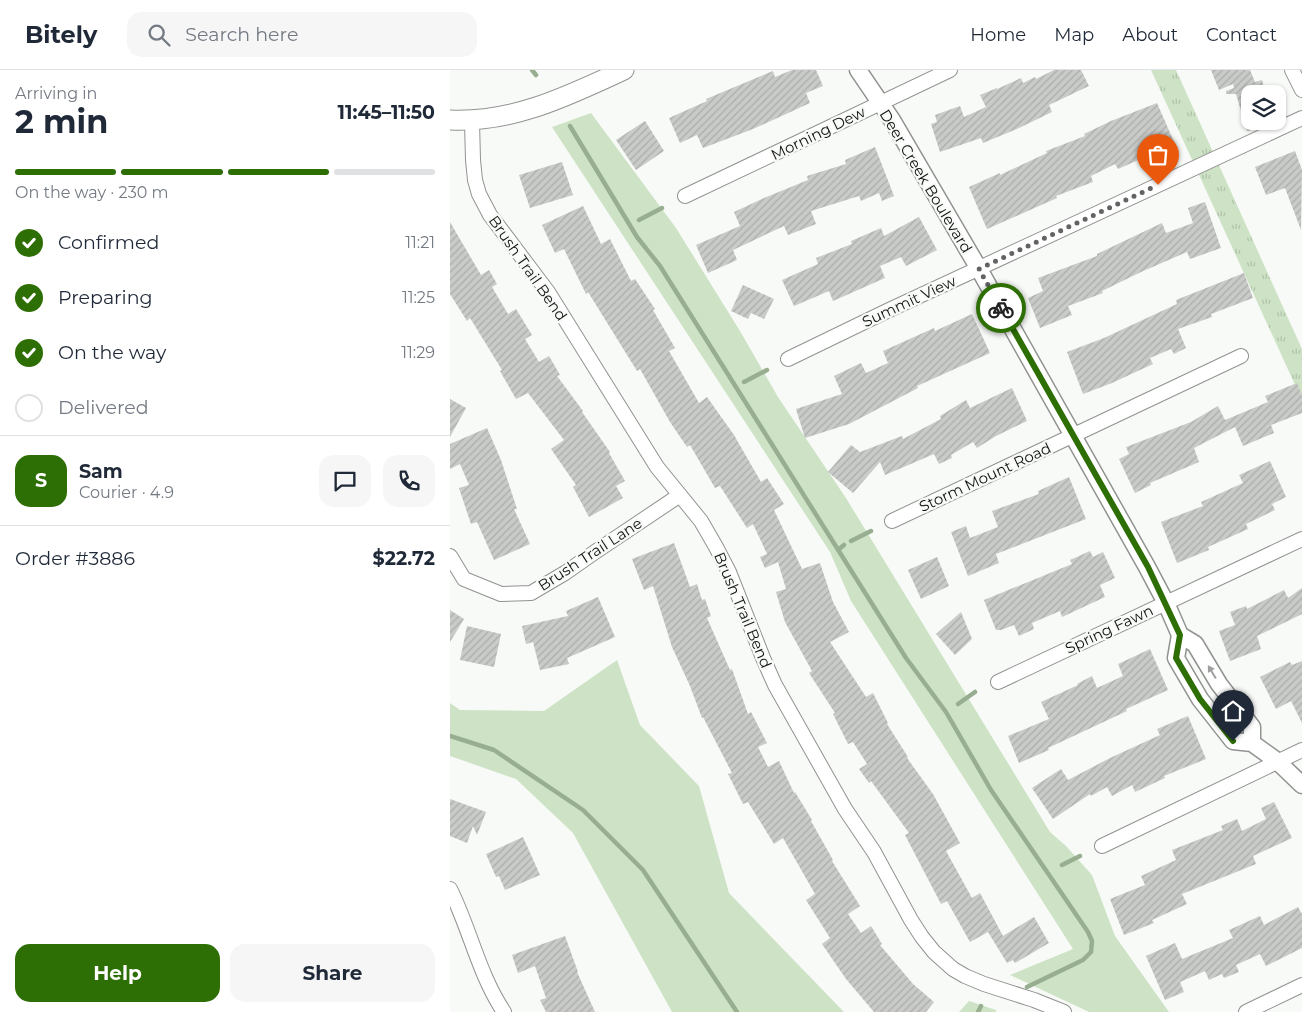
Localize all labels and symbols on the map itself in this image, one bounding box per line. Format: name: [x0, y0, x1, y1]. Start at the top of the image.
street label: Morning Dew: [768, 102, 869, 164]
street label: Deer Creek Boulevard: [876, 106, 976, 256]
pin: [1137, 134, 1179, 185]
street label: Brush Trail Bend: [485, 212, 571, 324]
street label: Summit View: [859, 271, 960, 331]
courier: [976, 283, 1026, 333]
street label: Storm Mount Road: [916, 438, 1054, 516]
street label: Brush Trail Lane: [534, 513, 646, 595]
street label: Brush Trail Bend: [710, 549, 776, 671]
street label: Spring Fawn: [1062, 600, 1156, 658]
one-way arrow: [1208, 665, 1216, 680]
pin: [1212, 690, 1254, 741]

